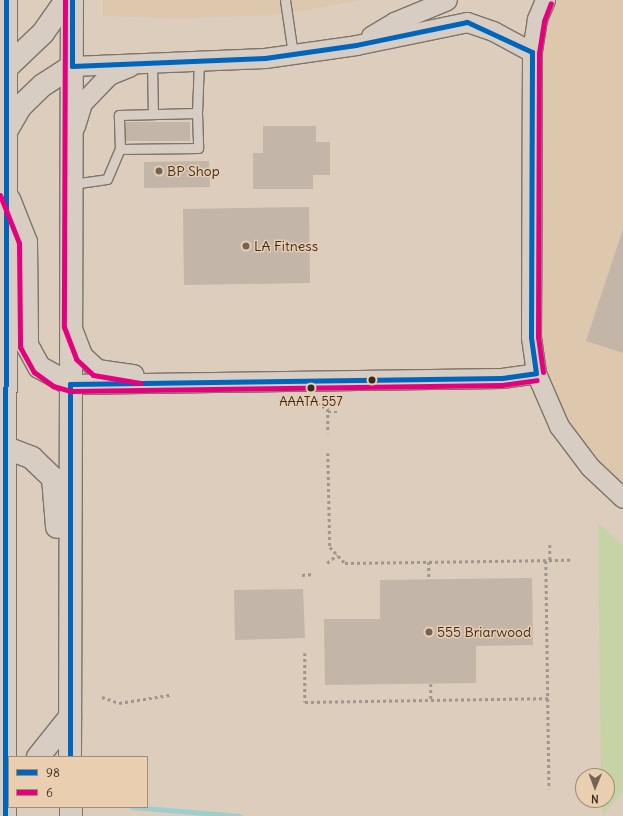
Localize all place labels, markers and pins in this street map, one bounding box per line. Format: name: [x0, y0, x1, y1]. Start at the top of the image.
place label: BP Shop: [167, 163, 220, 179]
marker: BP Shop: [154, 166, 164, 176]
place label: LA Fitness: [254, 238, 318, 254]
marker: LA Fitness: [241, 241, 251, 251]
unlabelled marker: [367, 375, 377, 385]
marker: AAATA 557: [306, 383, 316, 393]
place label: AAATA 557: [279, 394, 343, 410]
place label: 555 Briarwood: [437, 624, 531, 640]
marker: 555 Briarwood: [424, 627, 434, 637]

